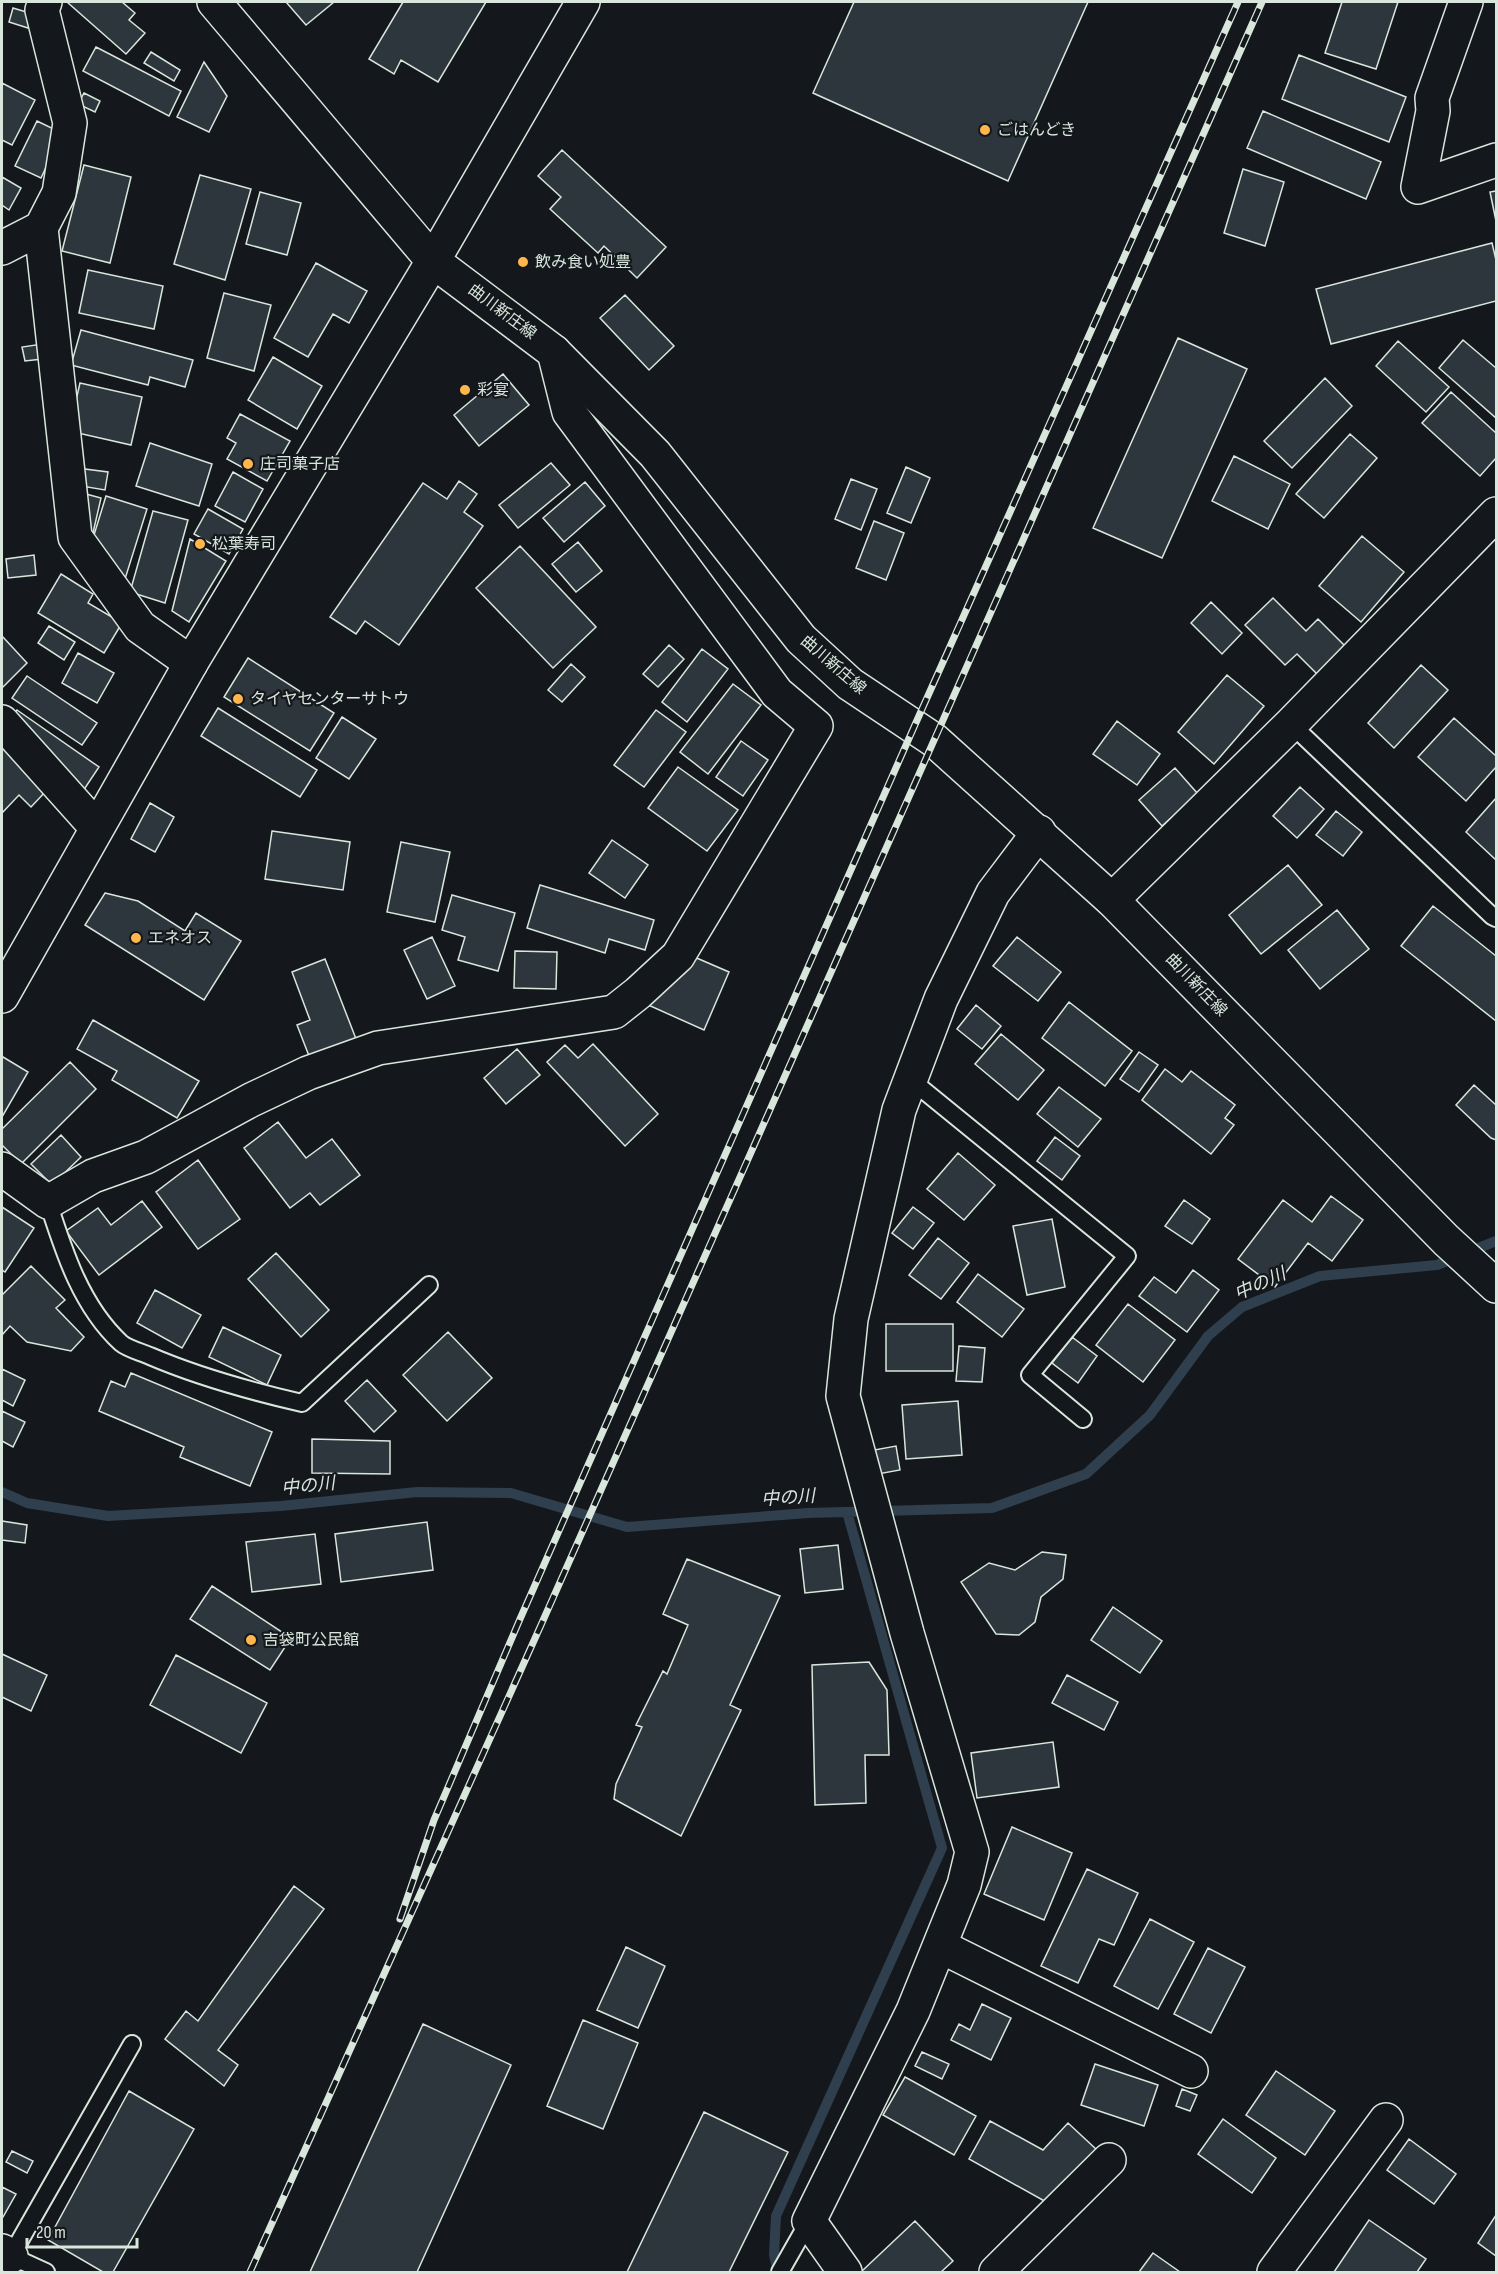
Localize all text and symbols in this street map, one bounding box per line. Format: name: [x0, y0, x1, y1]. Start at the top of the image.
place label: ごはんどき: [997, 121, 1076, 140]
marker: ごはんどき: [978, 123, 992, 137]
place label: 飲み食い処豊: [535, 253, 631, 272]
marker: 飲み食い処豊: [516, 255, 530, 269]
street label: 曲川新庄線: [464, 280, 540, 344]
place label: 彩宴: [477, 381, 509, 400]
marker: 彩宴: [458, 383, 472, 397]
place label: 庄司菓子店: [260, 455, 340, 474]
marker: 庄司菓子店: [241, 457, 255, 471]
place label: 松葉寿司: [212, 535, 276, 554]
marker: 松葉寿司: [193, 537, 207, 551]
street label: 曲川新庄線: [797, 632, 869, 698]
place label: タイヤセンターサトウ: [250, 690, 409, 709]
marker: タイヤセンターサトウ: [231, 692, 245, 706]
place label: エネオス: [148, 929, 212, 948]
marker: エネオス: [129, 931, 143, 945]
street label: 曲川新庄線: [1161, 950, 1231, 1020]
water label: 中の川: [1231, 1263, 1291, 1305]
water label: 中の川: [280, 1473, 338, 1499]
water label: 中の川: [760, 1486, 818, 1510]
place label: 吉袋町公民館: [263, 1631, 359, 1650]
marker: 吉袋町公民館: [244, 1633, 258, 1647]
scale bar: [27, 2211, 136, 2249]
text: 20 m: [36, 2222, 66, 2243]

